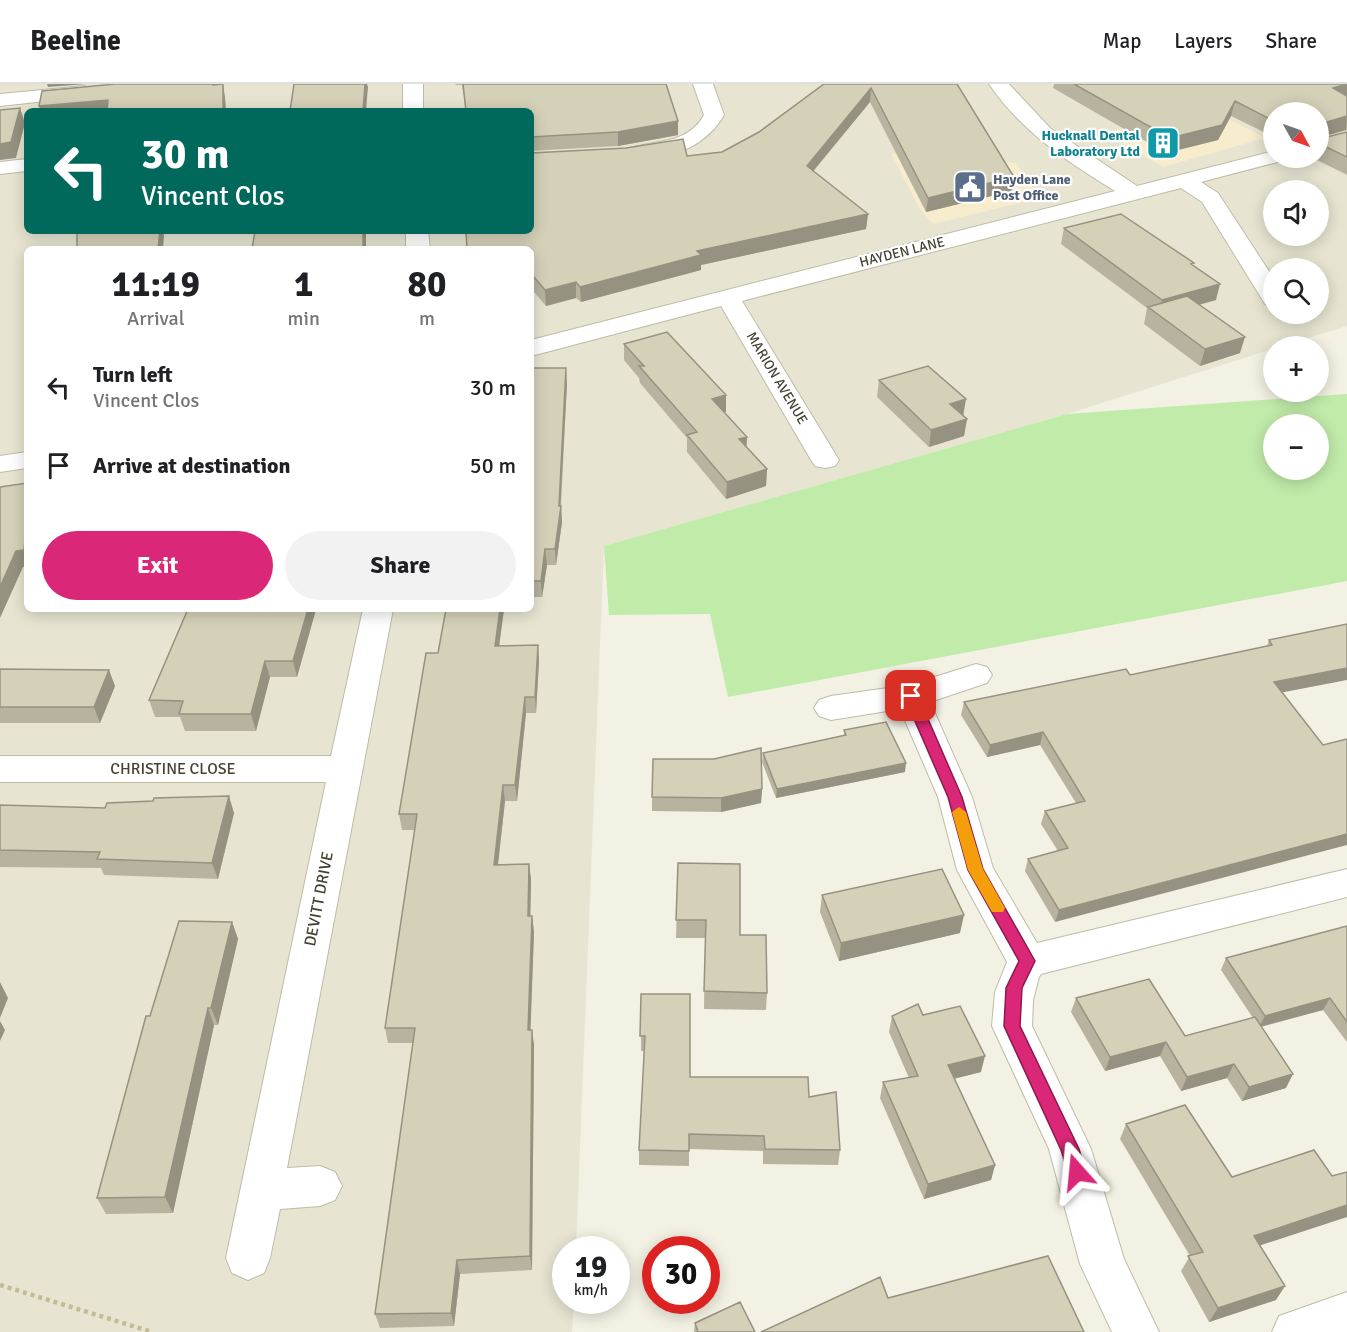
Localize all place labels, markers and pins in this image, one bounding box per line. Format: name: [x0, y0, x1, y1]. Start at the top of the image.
building icon: Hucknall Dental Laboratory Ltd: [1145, 125, 1181, 161]
place label: Hucknall Dental Laboratory Ltd: [1041, 127, 1141, 160]
public building icon: Hayden Lane Post Office: [952, 169, 988, 205]
place label: Hayden Lane Post Office: [993, 171, 1071, 204]
pin: [885, 670, 936, 721]

